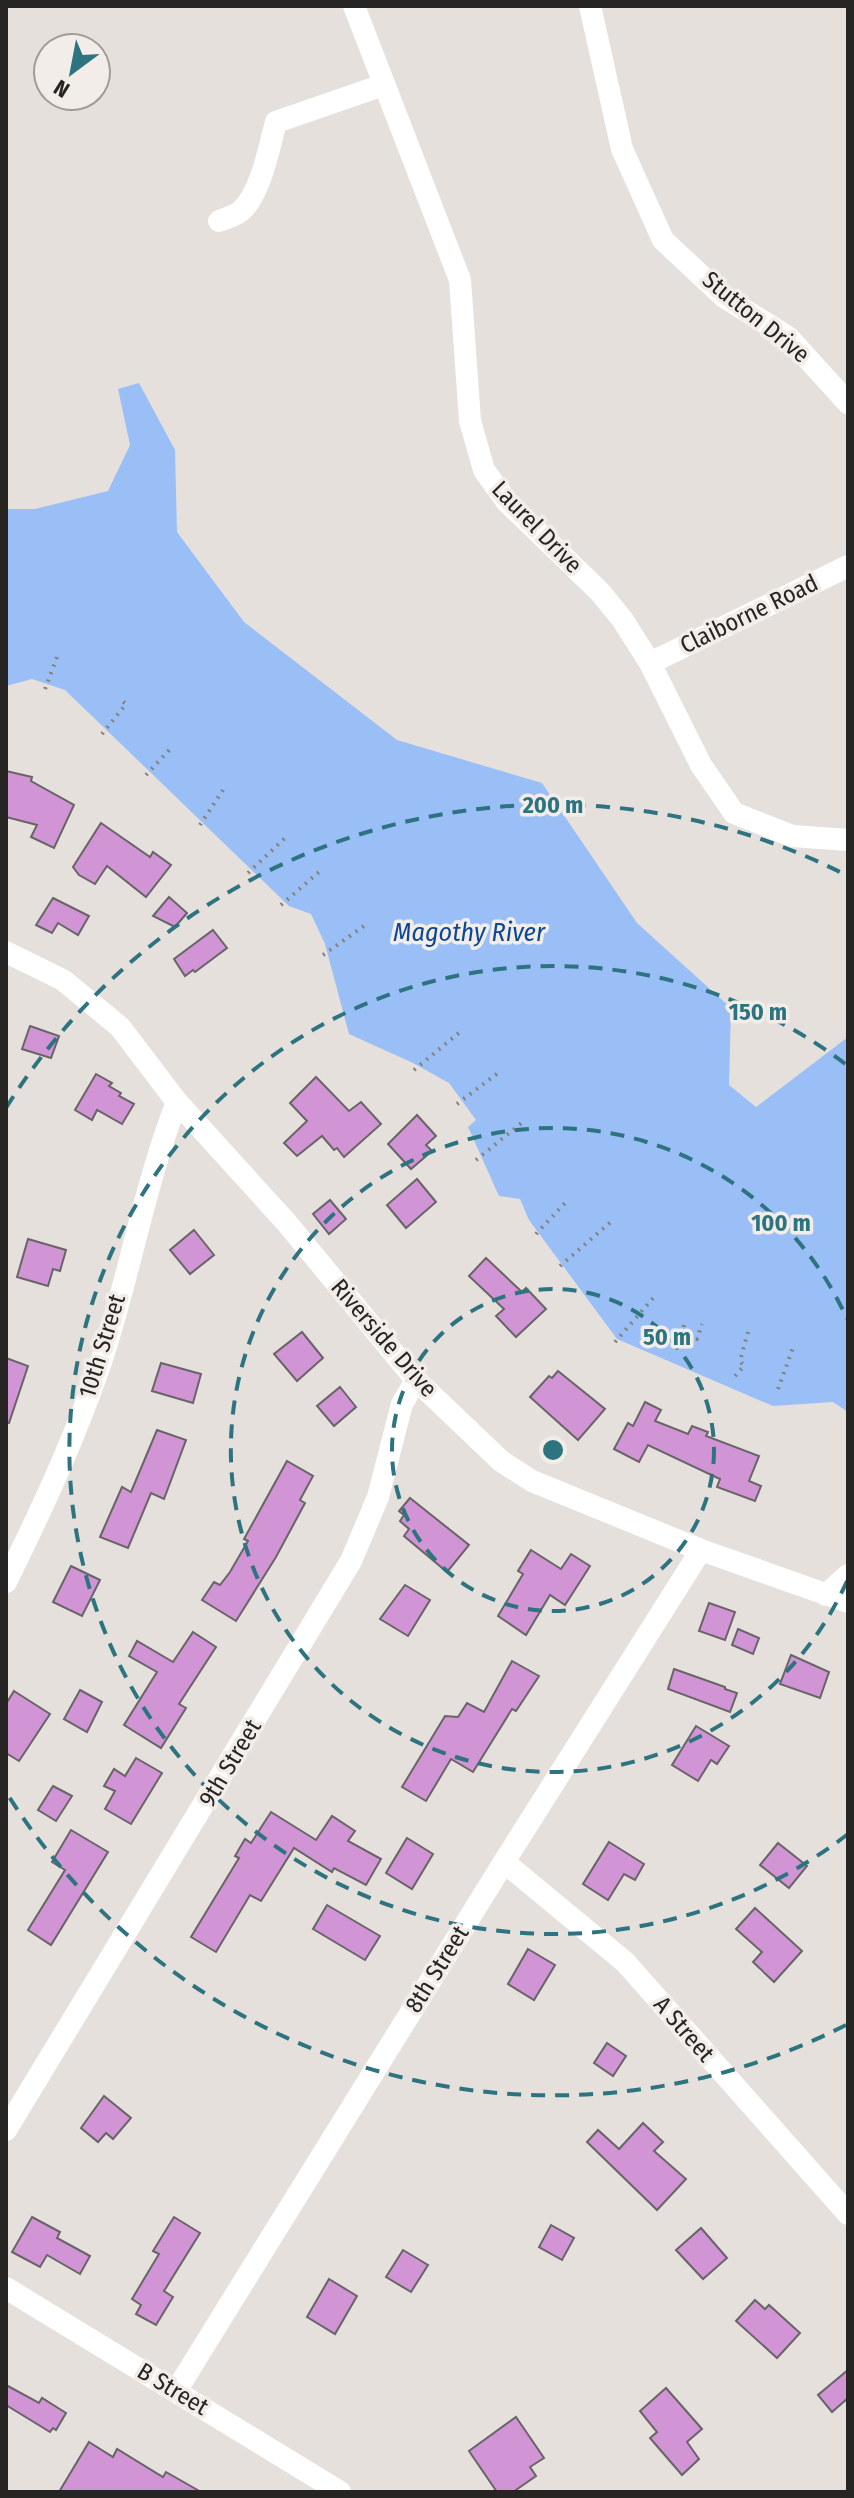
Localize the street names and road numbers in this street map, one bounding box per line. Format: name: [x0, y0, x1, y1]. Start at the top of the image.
street label: Stutton Drive: [697, 265, 815, 369]
street label: Laurel Drive: [486, 475, 588, 579]
street label: Claiborne Road: [676, 569, 822, 659]
street label: Riverside Drive: [325, 1273, 443, 1403]
street label: 10th Street: [73, 1291, 131, 1401]
street label: 9th Street: [193, 1714, 267, 1812]
street label: 8th Street: [399, 1920, 475, 2018]
street label: A Street: [648, 1991, 720, 2067]
street label: B Street: [132, 2357, 214, 2421]

